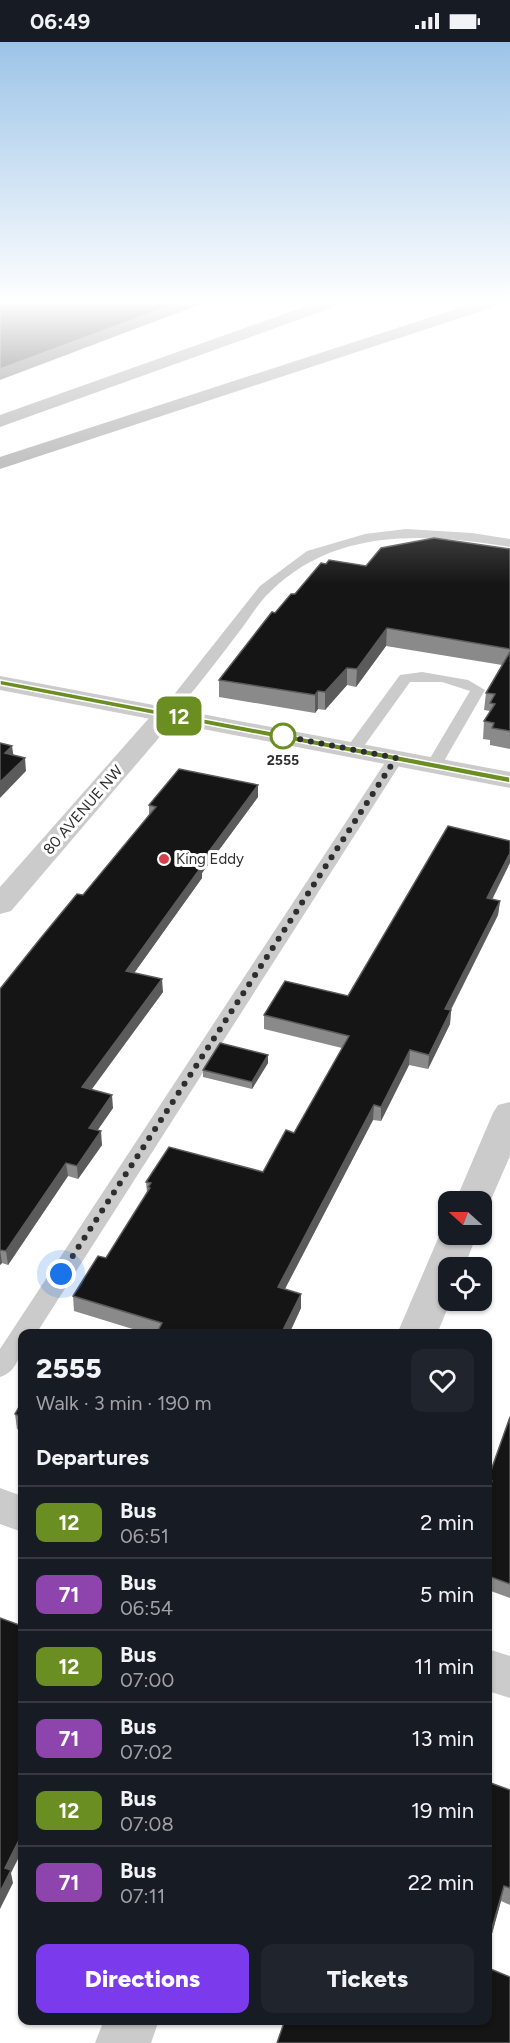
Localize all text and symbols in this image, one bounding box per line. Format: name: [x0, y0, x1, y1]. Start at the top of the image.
text: 06:49: [30, 8, 90, 35]
line badge: 12: [152, 696, 206, 736]
text: 12: [168, 704, 190, 729]
marker: 2555: [270, 723, 296, 749]
place label: 2555: [267, 752, 299, 769]
street label: 80 AVENUE NW: [39, 761, 127, 858]
place label: King Eddy: [176, 850, 244, 868]
marker: King Eddy: [157, 852, 171, 866]
north arrow: [438, 1191, 492, 1245]
map controls: [438, 1191, 492, 1311]
button: locate: [438, 1257, 492, 1311]
your location: [46, 1259, 76, 1289]
button: heart: [411, 1349, 474, 1412]
text: 2555: [36, 1351, 102, 1385]
text: Walk · 3 min · 190 m: [36, 1391, 212, 1415]
text: Departures: [36, 1444, 149, 1471]
text: Bus: [120, 1497, 156, 1524]
text: 2 min: [420, 1509, 474, 1536]
text: 12: [58, 1510, 80, 1535]
text: 06:51: [120, 1524, 169, 1548]
text: Bus: [120, 1569, 156, 1596]
text: 5 min: [420, 1581, 474, 1608]
text: 71: [59, 1582, 79, 1607]
text: 06:54: [120, 1596, 173, 1620]
text: Bus: [120, 1641, 156, 1668]
text: 11 min: [414, 1653, 474, 1680]
text: 12: [58, 1654, 80, 1679]
text: 07:00: [120, 1668, 174, 1692]
text: Bus: [120, 1713, 156, 1740]
text: 13 min: [411, 1725, 474, 1752]
text: 71: [59, 1726, 79, 1751]
text: 07:02: [120, 1740, 173, 1764]
text: Bus: [120, 1785, 156, 1812]
text: 19 min: [411, 1797, 474, 1824]
text: 12: [58, 1798, 80, 1823]
text: 07:08: [120, 1812, 174, 1836]
text: Bus: [120, 1857, 156, 1884]
text: 22 min: [408, 1869, 474, 1896]
text: 71: [59, 1870, 79, 1895]
text: 07:11: [120, 1884, 165, 1908]
button: Directions: [36, 1944, 249, 2013]
button: Tickets: [261, 1944, 474, 2013]

